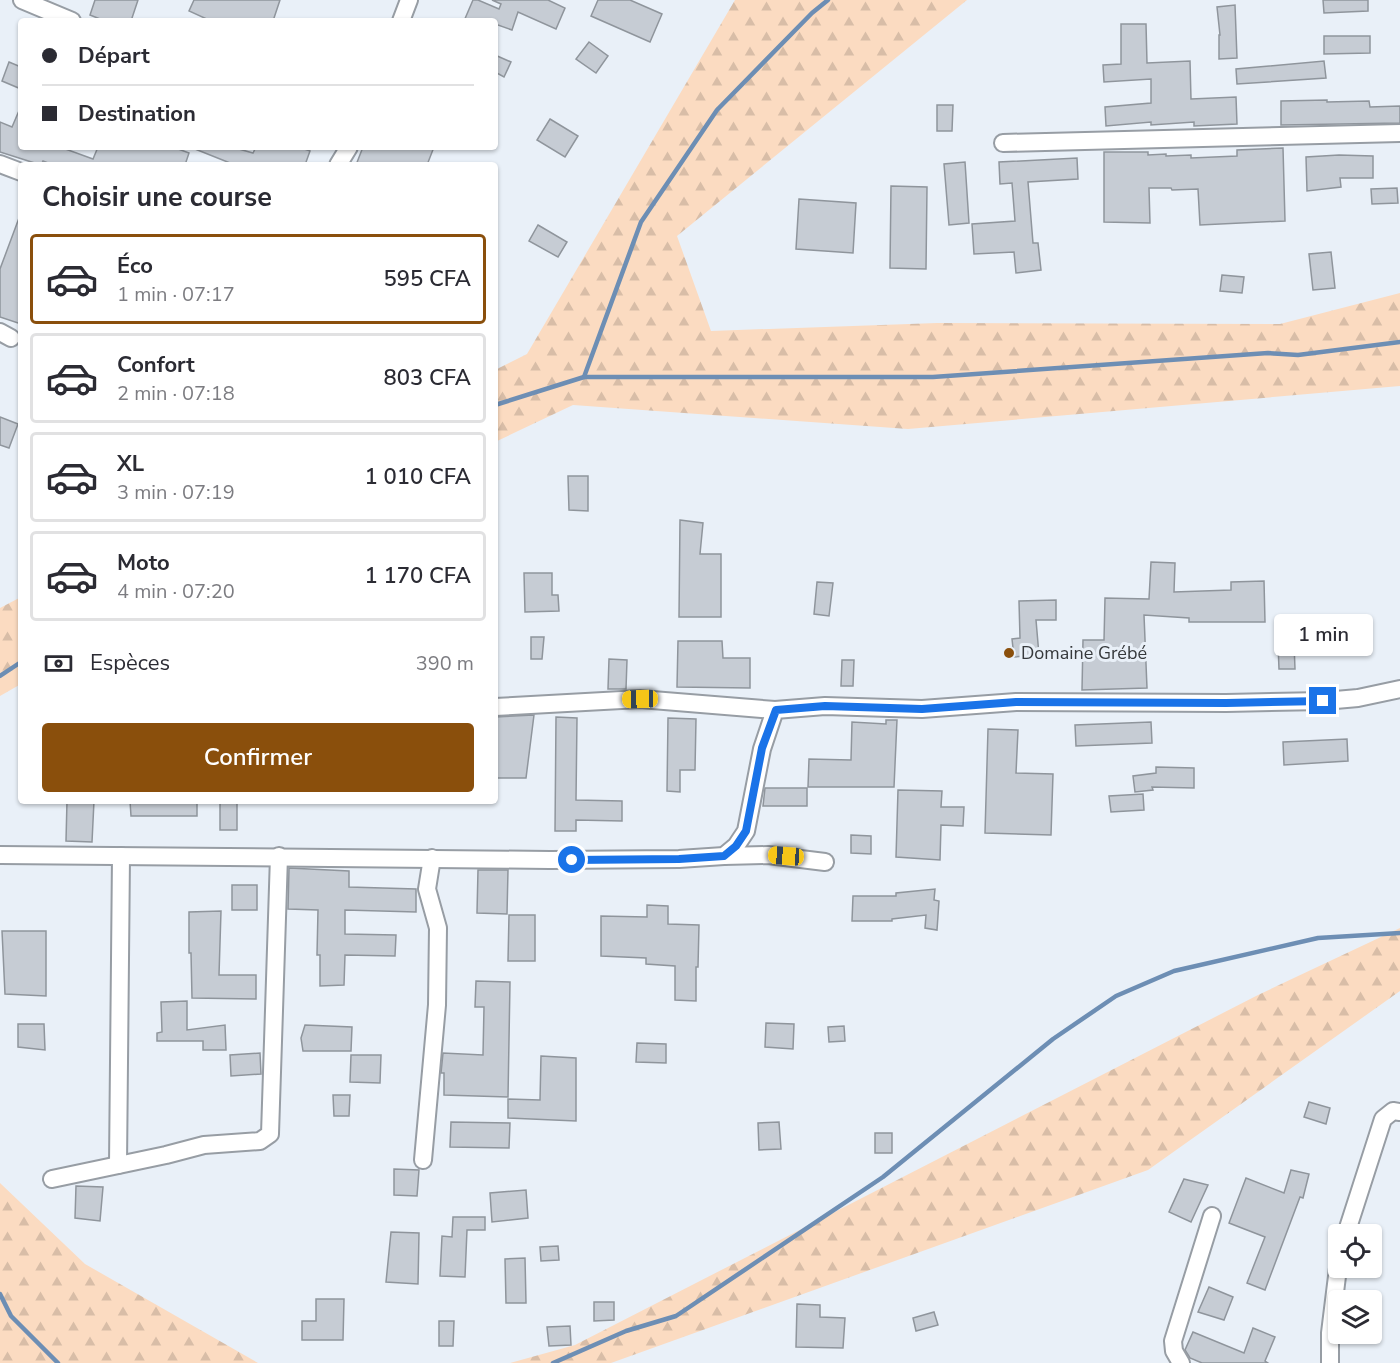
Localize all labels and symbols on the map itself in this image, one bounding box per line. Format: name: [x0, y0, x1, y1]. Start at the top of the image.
callout: 1 min: [1274, 614, 1372, 656]
place label: Domaine Grébé: [1021, 641, 1147, 665]
marker: Domaine Grébé: [1002, 646, 1016, 660]
route end: [1309, 687, 1336, 714]
car: [622, 690, 658, 708]
route start: [558, 846, 585, 873]
car: [767, 846, 805, 866]

